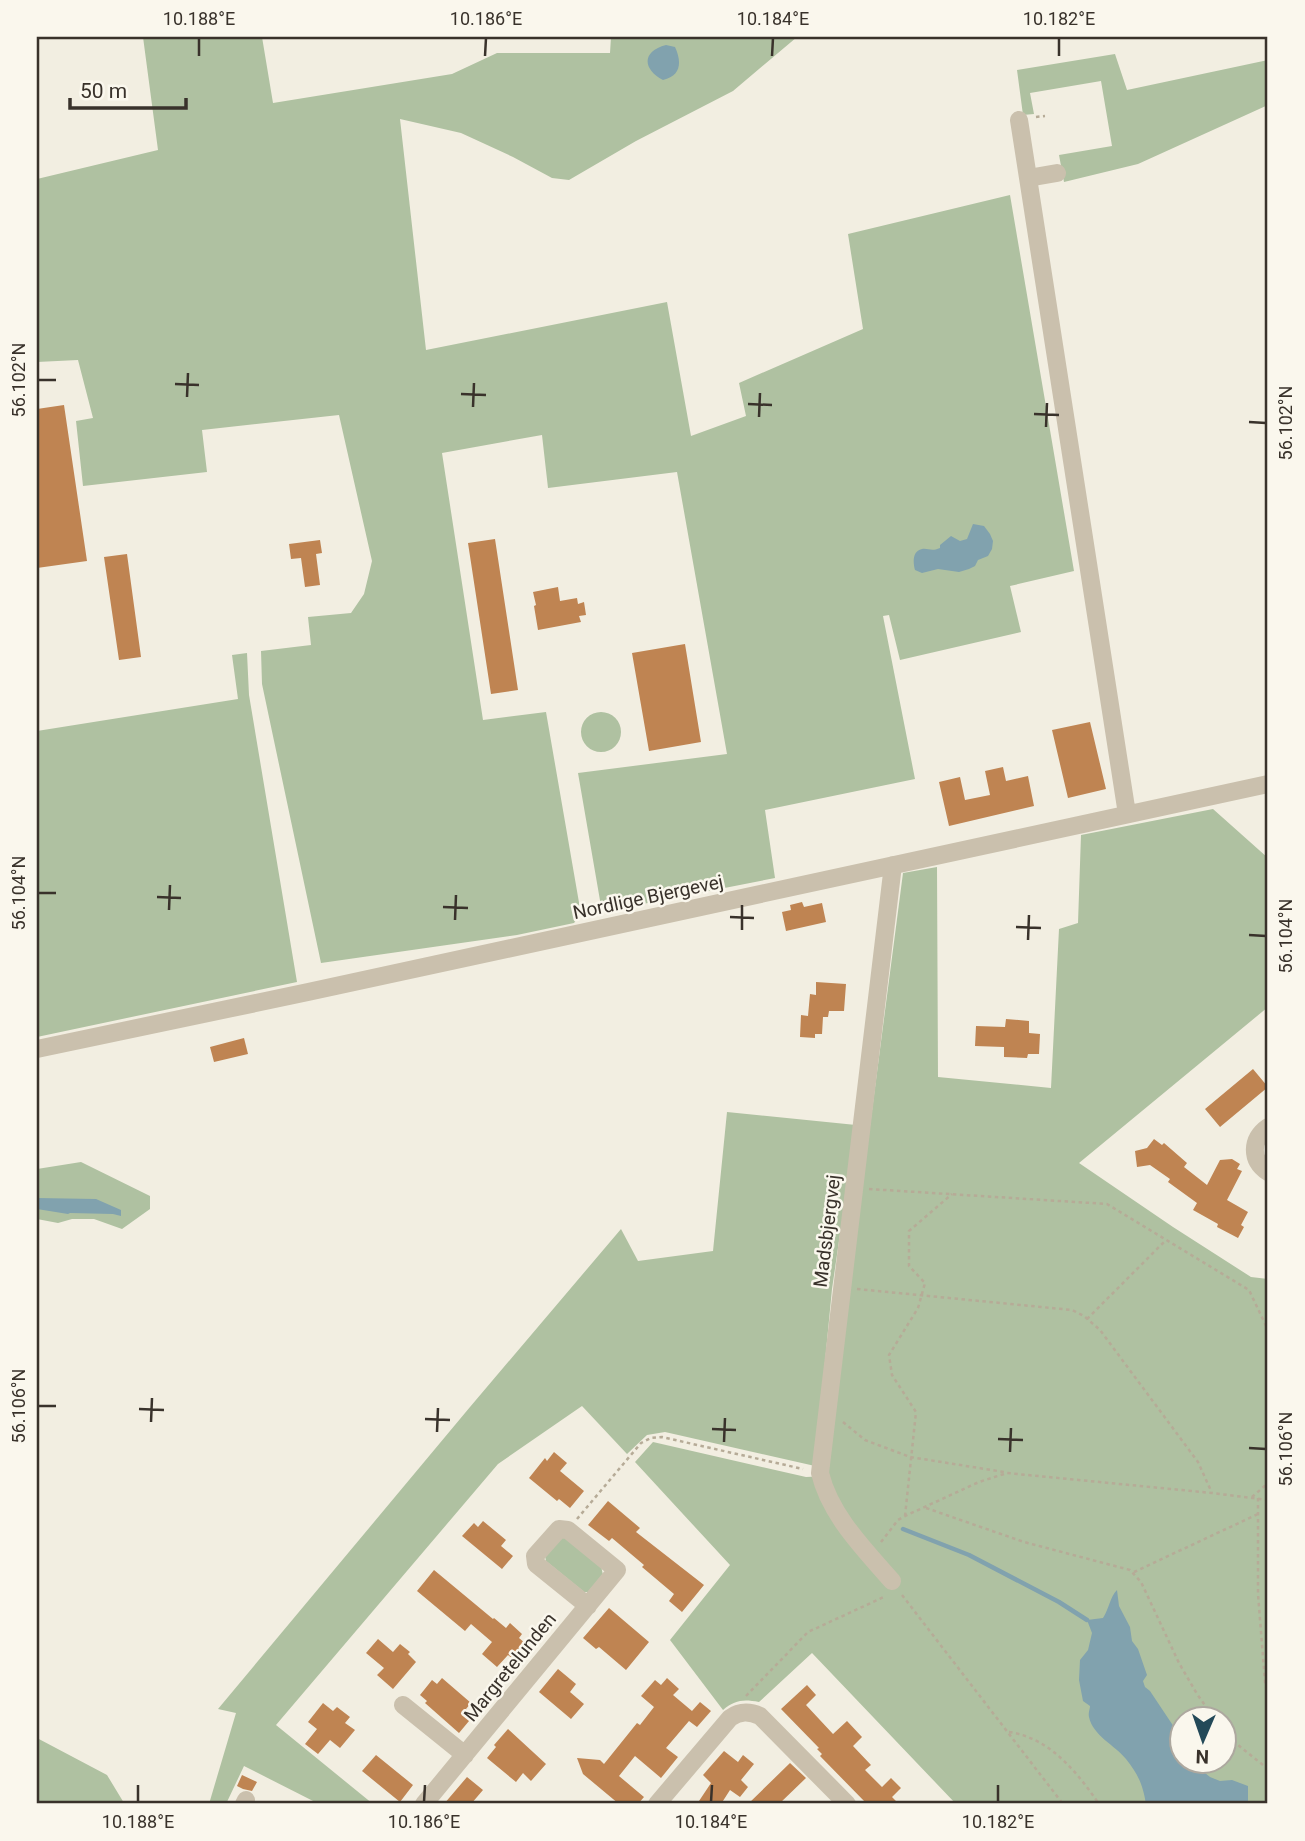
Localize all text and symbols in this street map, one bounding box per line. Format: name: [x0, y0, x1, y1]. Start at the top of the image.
text: 10.188°E: [163, 8, 235, 29]
text: 10.186°E: [450, 8, 522, 29]
text: 10.184°E: [737, 8, 809, 29]
text: 10.182°E: [1023, 8, 1095, 29]
scale bar: [70, 66, 186, 110]
text: 50 m: [80, 79, 127, 103]
text: 56.102°N: [8, 343, 29, 417]
text: 56.102°N: [1275, 386, 1296, 460]
text: 56.104°N: [8, 856, 29, 930]
street label: Nordlige Bjergevej: [571, 870, 725, 924]
text: 56.104°N: [1275, 899, 1296, 973]
street label: Madsbjergvej: [809, 1173, 845, 1289]
text: 56.106°N: [8, 1369, 29, 1443]
text: 56.106°N: [1275, 1412, 1296, 1486]
street label: Margretelunden: [459, 1608, 561, 1726]
north arrow: [1168, 1704, 1238, 1774]
text: N: [1195, 1745, 1210, 1768]
text: 10.188°E: [102, 1811, 174, 1832]
text: 10.186°E: [388, 1811, 460, 1832]
text: 10.184°E: [675, 1811, 747, 1832]
text: 10.182°E: [962, 1811, 1034, 1832]

